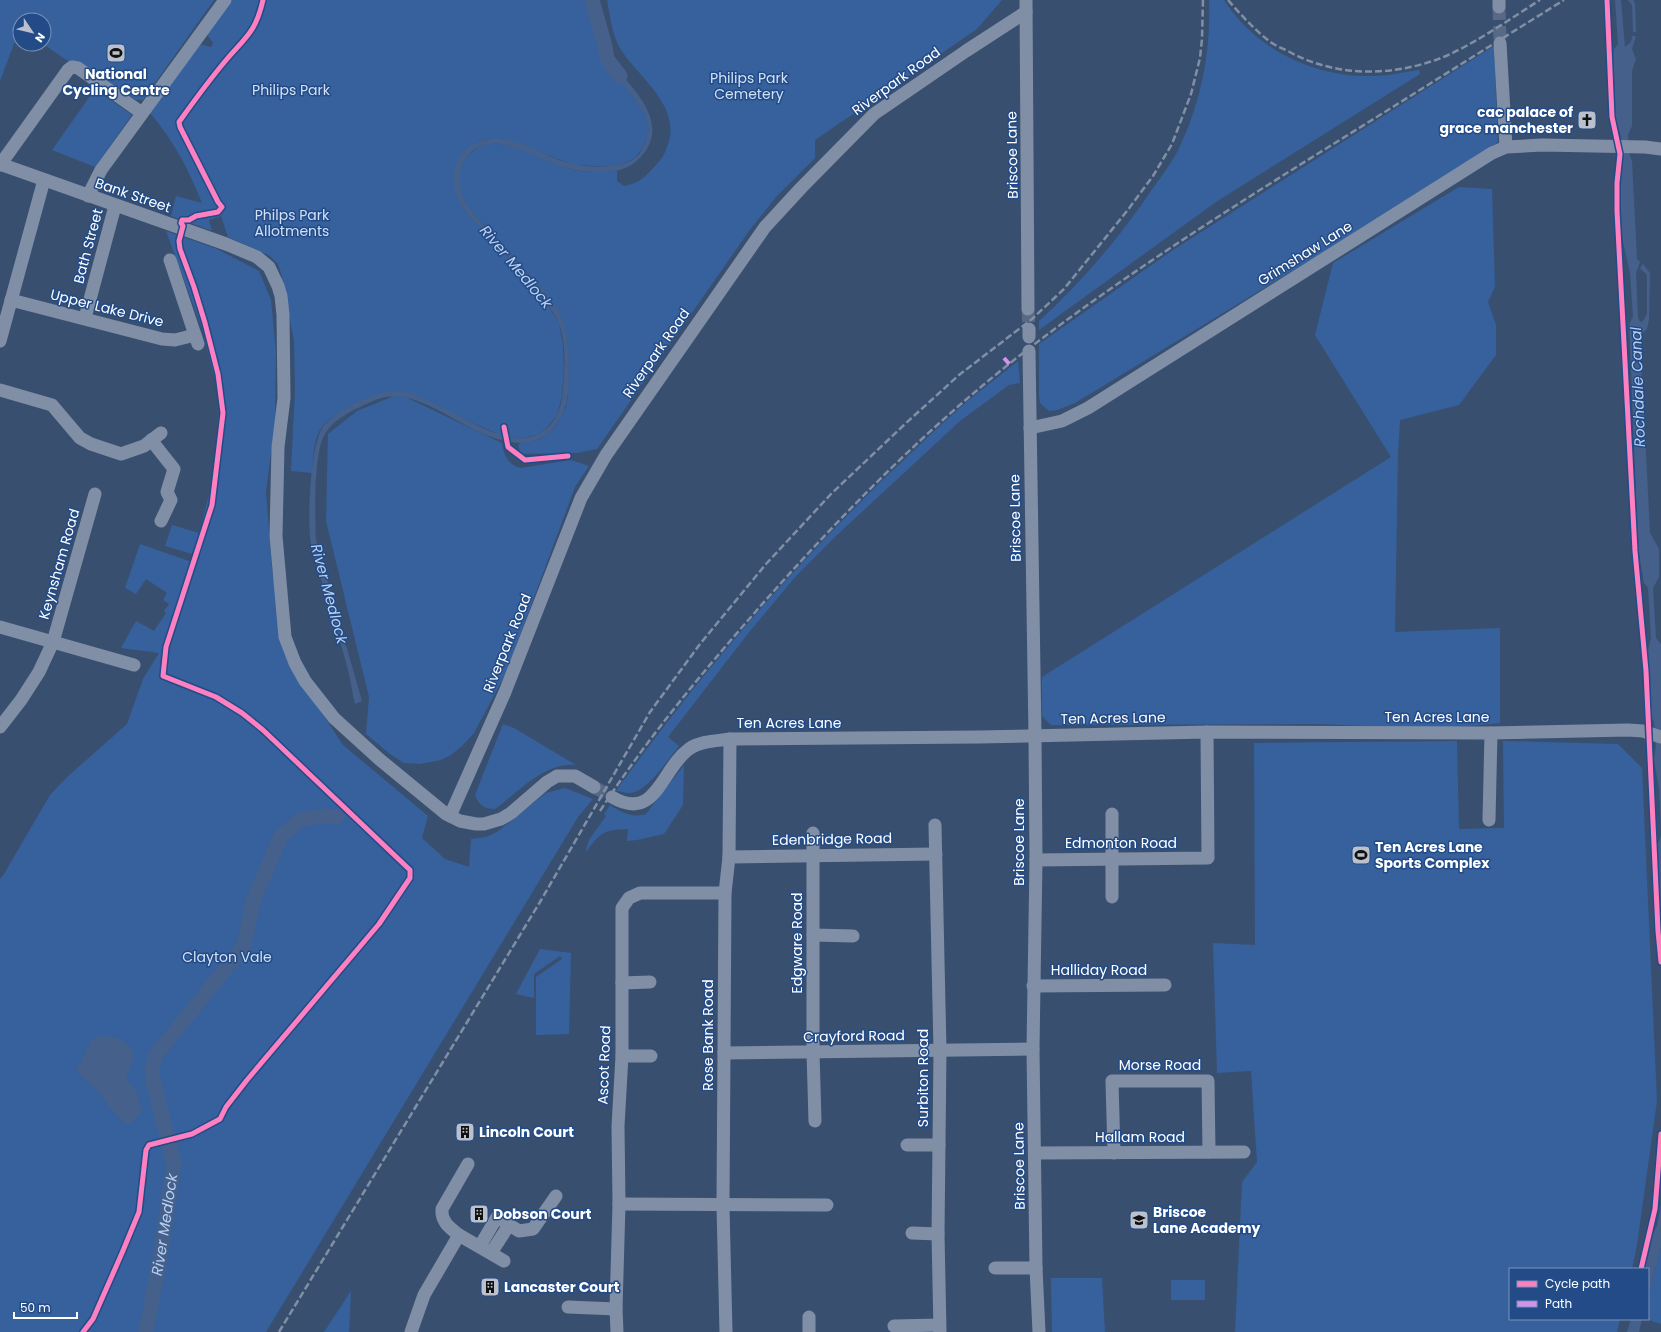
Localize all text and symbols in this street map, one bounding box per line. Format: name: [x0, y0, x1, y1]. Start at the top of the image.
north arrow: [12, 12, 52, 52]
text: N: [31, 30, 49, 46]
sports icon: National Cycling Centre: [105, 42, 127, 64]
street label: Riverpark Road: [848, 42, 944, 120]
place label: National Cycling Centre: [62, 64, 170, 100]
park label: Philips Park Cemetery: [710, 68, 789, 104]
park label: Philips Park: [252, 80, 331, 100]
place label: cac palace of grace manchester: [1440, 102, 1573, 138]
church icon: cac palace of grace manchester: [1576, 109, 1598, 131]
street label: Briscoe Lane: [1001, 111, 1023, 199]
street label: Bank Street: [92, 173, 174, 217]
park label: Philps Park Allotments: [255, 205, 330, 241]
street label: Bath Street: [68, 206, 108, 286]
street label: Grimshaw Lane: [1254, 216, 1356, 290]
water label: River Medlock: [475, 220, 558, 314]
street label: Upper Lake Drive: [48, 284, 166, 332]
street label: Riverpark Road: [618, 304, 694, 402]
water label: Rochdale Canal: [1625, 326, 1650, 448]
street label: Briscoe Lane: [1004, 474, 1026, 562]
street label: Keynsham Road: [34, 506, 84, 622]
water label: River Medlock: [306, 541, 353, 648]
street label: Riverpark Road: [478, 590, 536, 696]
street label: Ten Acres Lane: [1060, 707, 1166, 729]
street label: Ten Acres Lane: [1385, 707, 1490, 727]
street label: Ten Acres Lane: [737, 713, 842, 733]
street label: Briscoe Lane: [1009, 798, 1029, 886]
street label: Edenbridge Road: [772, 828, 892, 850]
street label: Edmonton Road: [1065, 833, 1177, 853]
place label: Ten Acres Lane Sports Complex: [1375, 837, 1490, 873]
sports icon: Ten Acres Lane Sports Complex: [1350, 844, 1372, 866]
street label: Edgware Road: [787, 892, 807, 994]
park label: Clayton Vale: [182, 947, 272, 967]
street label: Halliday Road: [1051, 960, 1147, 980]
street label: Rose Bank Road: [698, 979, 718, 1091]
street label: Ascot Road: [593, 1025, 615, 1105]
street label: Crayford Road: [803, 1025, 905, 1047]
street label: Surbiton Road: [913, 1029, 933, 1127]
street label: Morse Road: [1119, 1055, 1201, 1075]
building icon: Lincoln Court: [454, 1121, 476, 1143]
place label: Lincoln Court: [479, 1122, 574, 1142]
street label: Briscoe Lane: [1008, 1122, 1030, 1210]
street label: Hallam Road: [1095, 1127, 1185, 1147]
water label: River Medlock: [146, 1171, 183, 1277]
place label: Briscoe Lane Academy: [1153, 1202, 1260, 1238]
building icon: Dobson Court: [468, 1203, 490, 1225]
place label: Dobson Court: [493, 1204, 592, 1224]
school or university icon: Briscoe Lane Academy: [1128, 1209, 1150, 1231]
legend: [1509, 1268, 1649, 1320]
text: Cycle path: [1545, 1275, 1610, 1292]
building icon: Lancaster Court: [479, 1276, 501, 1298]
place label: Lancaster Court: [504, 1277, 620, 1297]
scale bar: [14, 1294, 77, 1320]
text: Path: [1545, 1295, 1572, 1312]
text: 50 m: [20, 1299, 51, 1316]

